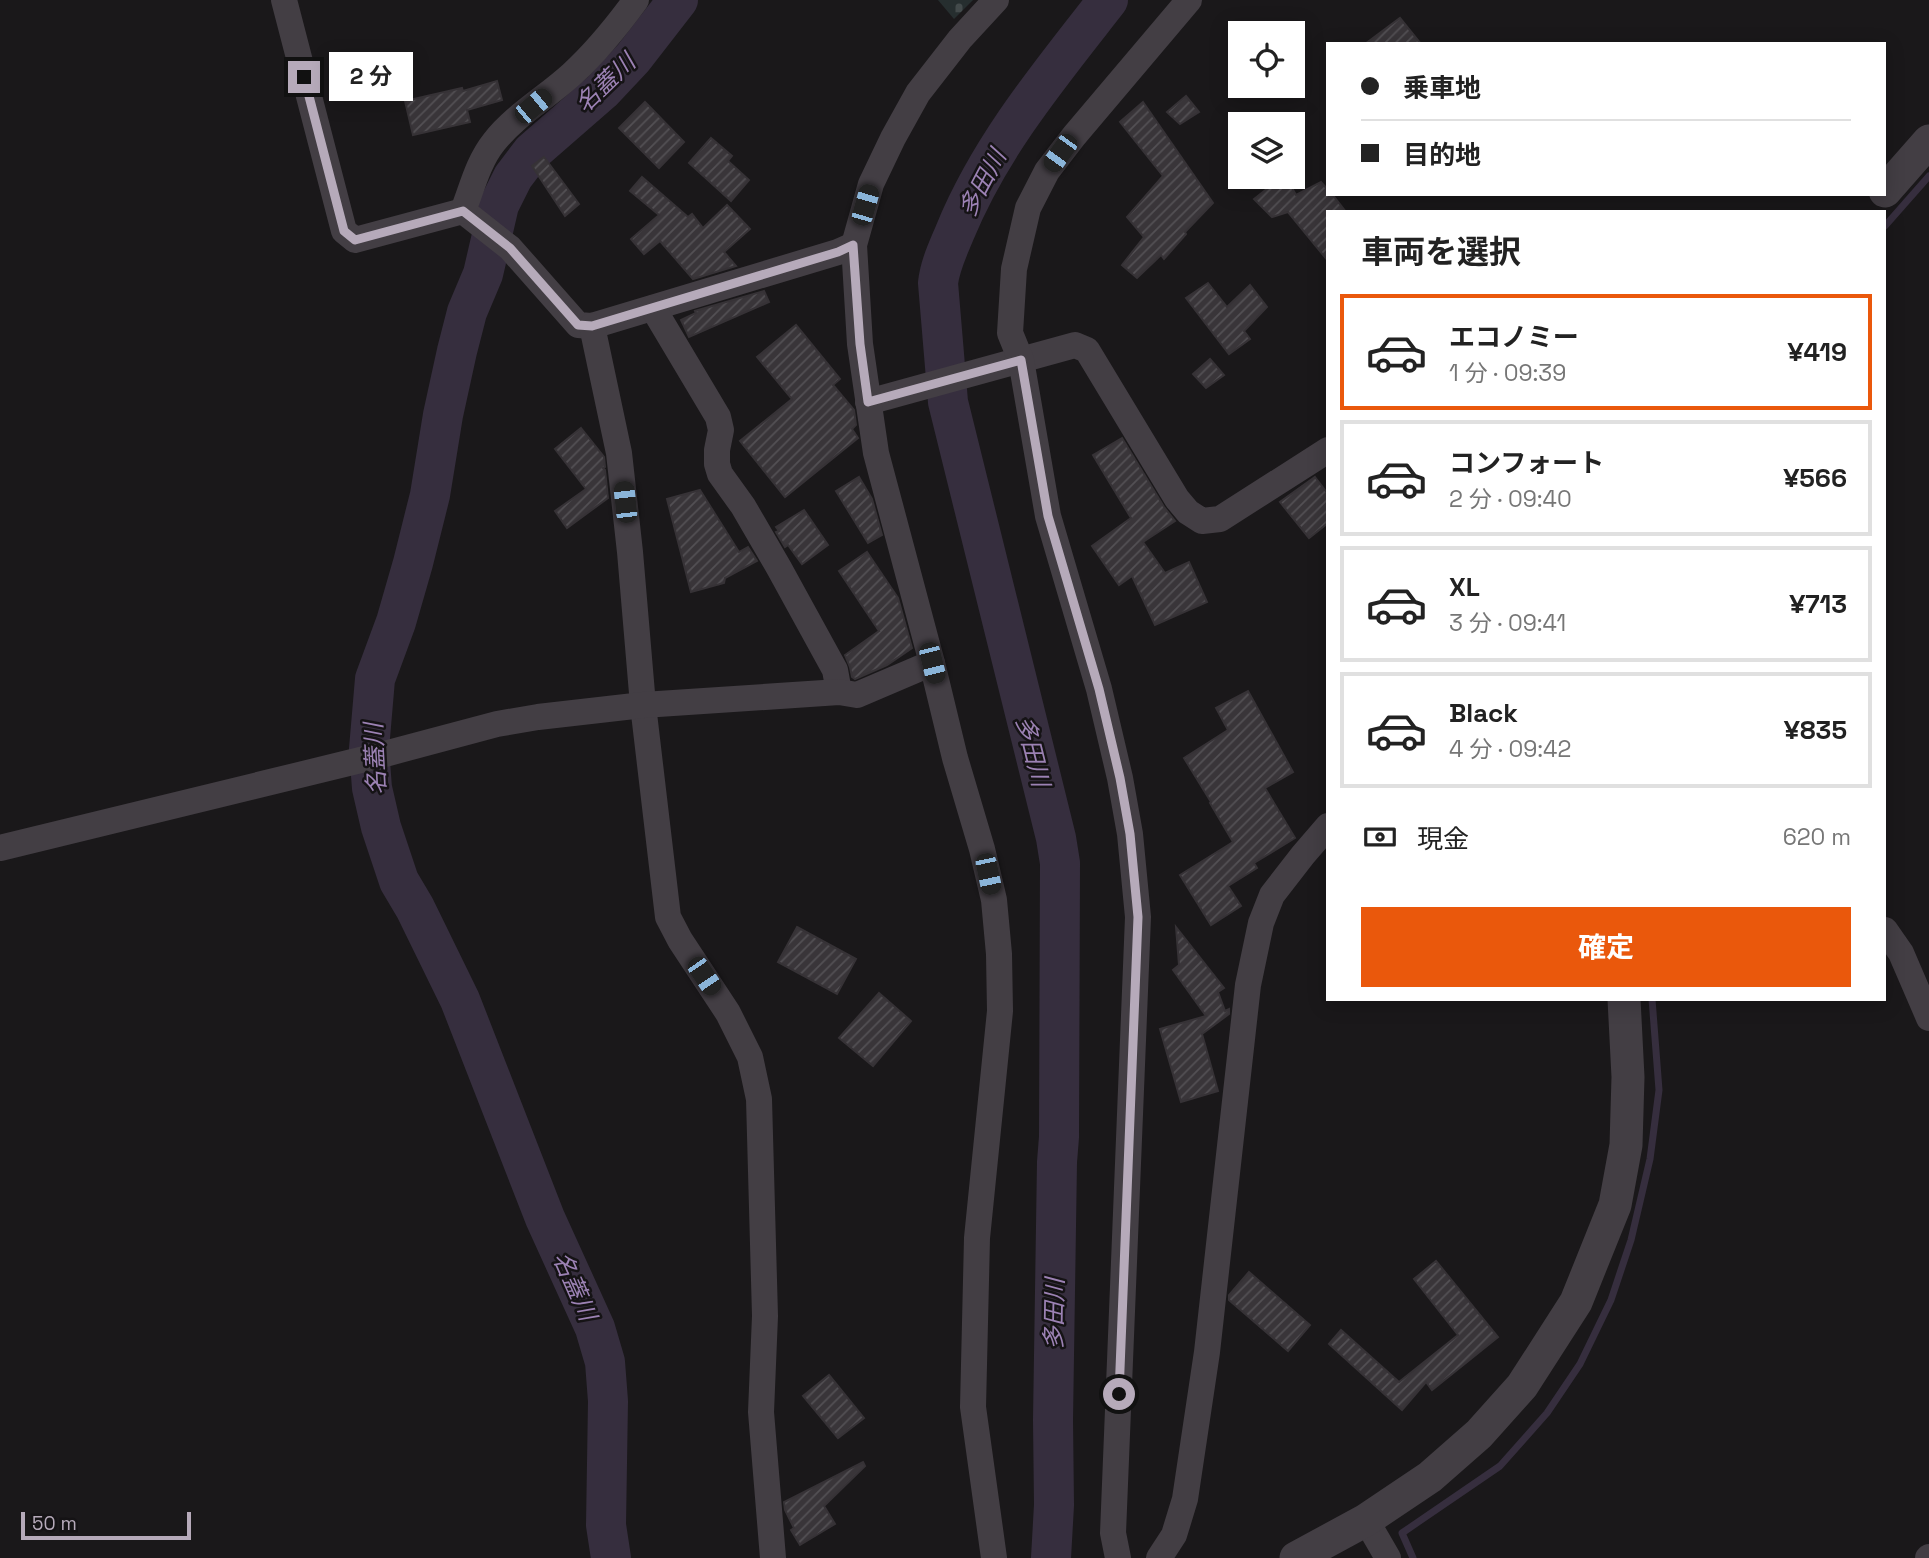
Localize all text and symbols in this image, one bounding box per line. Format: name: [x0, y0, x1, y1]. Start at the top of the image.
map controls: [1228, 21, 1305, 189]
button: locate: [1228, 21, 1305, 98]
water label: 名蓋川: [568, 45, 644, 119]
callout: 2 分: [328, 52, 412, 102]
route end: [288, 61, 320, 93]
text: 2 分: [350, 61, 392, 91]
text: 乗車地: [1403, 71, 1481, 105]
car: [511, 84, 556, 128]
button: layers: [1228, 112, 1305, 189]
car: [1040, 130, 1081, 176]
text: 目的地: [1403, 138, 1481, 172]
water label: 多田川: [951, 141, 1014, 222]
car: [850, 182, 881, 228]
text: 車両を選択: [1361, 232, 1521, 272]
text: エコノミー: [1449, 320, 1579, 354]
icon: car: [1365, 321, 1428, 384]
text: ¥419: [1788, 335, 1847, 369]
text: 1 分 · 09:39: [1449, 358, 1566, 388]
text: コンフォート: [1449, 446, 1604, 480]
icon: car: [1365, 447, 1428, 510]
text: ¥566: [1783, 461, 1847, 495]
car: [613, 480, 638, 524]
text: 2 分 · 09:40: [1449, 484, 1572, 514]
text: XL: [1449, 570, 1480, 604]
icon: car: [1365, 573, 1428, 636]
text: ¥713: [1789, 587, 1847, 621]
text: 3 分 · 09:41: [1449, 608, 1566, 638]
car: [917, 640, 948, 686]
text: Black: [1449, 696, 1518, 730]
icon: car: [1365, 699, 1428, 762]
water label: 多田川: [1009, 712, 1057, 793]
text: ¥835: [1784, 713, 1847, 747]
water label: 名蓋川: [357, 719, 392, 796]
text: 4 分 · 09:42: [1449, 734, 1571, 764]
icon: cash: [1361, 818, 1399, 856]
text: 現金: [1417, 822, 1469, 856]
text: 620 m: [1783, 822, 1851, 852]
car: [974, 851, 1003, 897]
button: 確定: [1361, 907, 1851, 987]
car: [684, 953, 725, 999]
water label: 名蓋川: [546, 1247, 605, 1328]
water label: 多田川: [1038, 1275, 1070, 1350]
route start: [1103, 1378, 1135, 1410]
scale bar: [21, 1509, 191, 1541]
text: 50 m: [32, 1511, 77, 1536]

